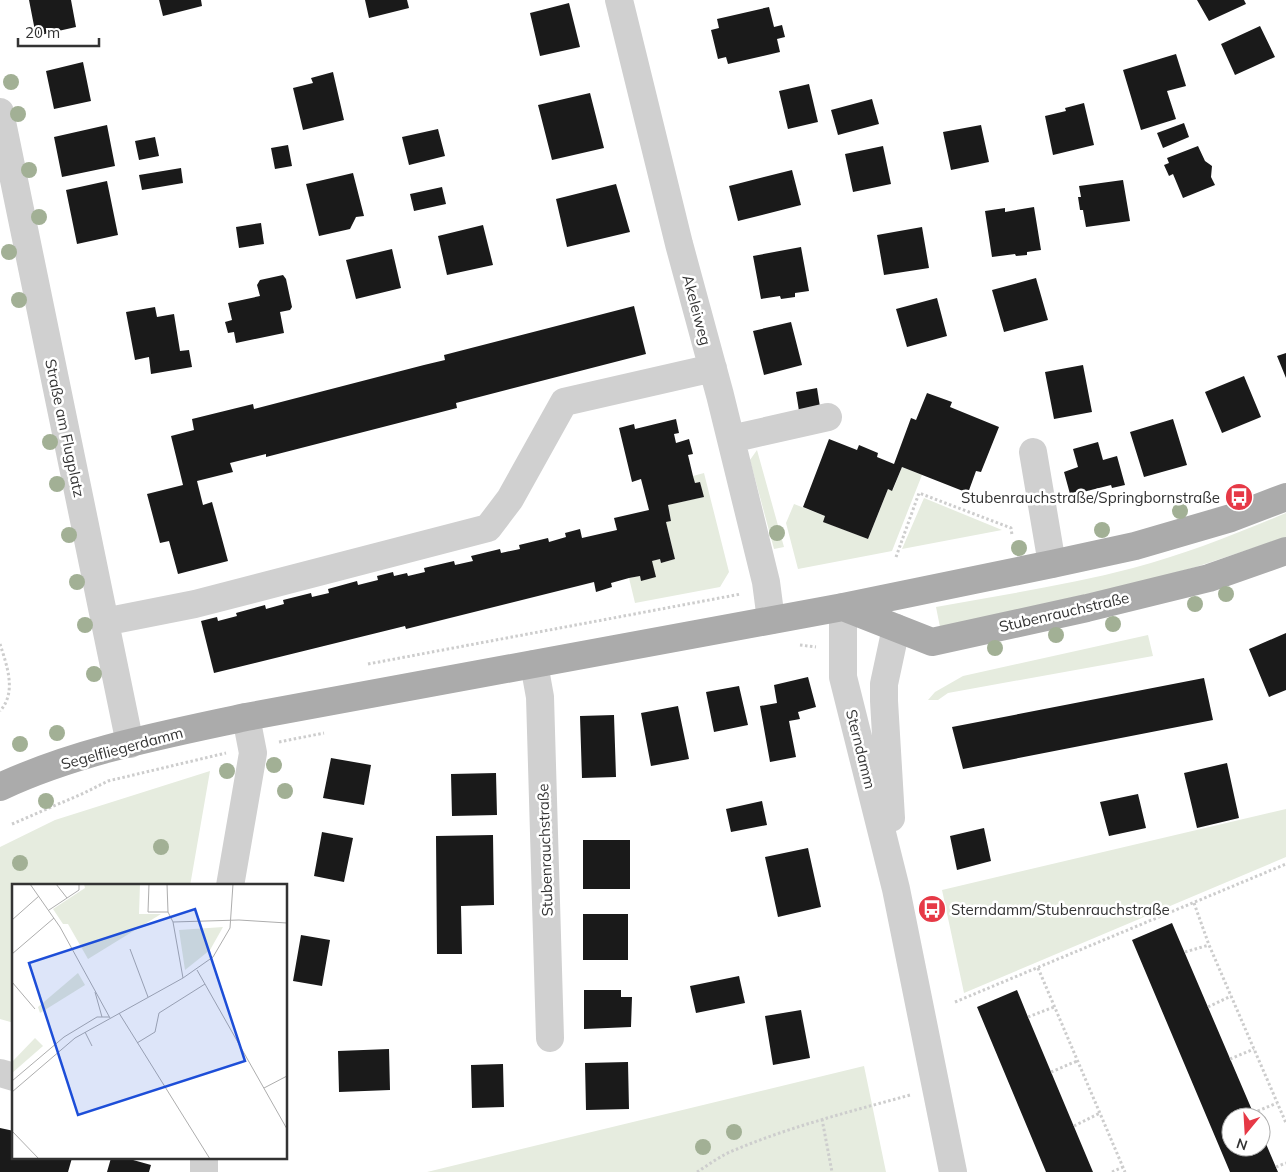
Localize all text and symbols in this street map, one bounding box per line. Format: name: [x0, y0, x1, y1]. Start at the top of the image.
scale bar: [18, 15, 99, 47]
text: 20 m: [25, 23, 60, 42]
street label: Akeleiweg: [678, 273, 716, 347]
street label: Straße am Flugplatz: [41, 357, 89, 499]
bus stop icon: Stubenrauchstraße/Springbornstraße: [1224, 482, 1254, 512]
place label: Stubenrauchstraße/Springbornstraße: [961, 488, 1220, 507]
street label: Stubenrauchstraße: [997, 588, 1131, 636]
street label: Sterndamm: [842, 707, 880, 791]
street label: Segelfliegerdamm: [59, 723, 185, 773]
street label: Stubenrauchstraße: [533, 783, 557, 917]
inset map: [12, 884, 288, 1160]
bus stop icon: Sterndamm/Stubenrauchstraße: [917, 894, 947, 924]
place label: Sterndamm/Stubenrauchstraße: [951, 900, 1170, 919]
north arrow: [1221, 1107, 1271, 1157]
text: N: [1234, 1134, 1250, 1155]

